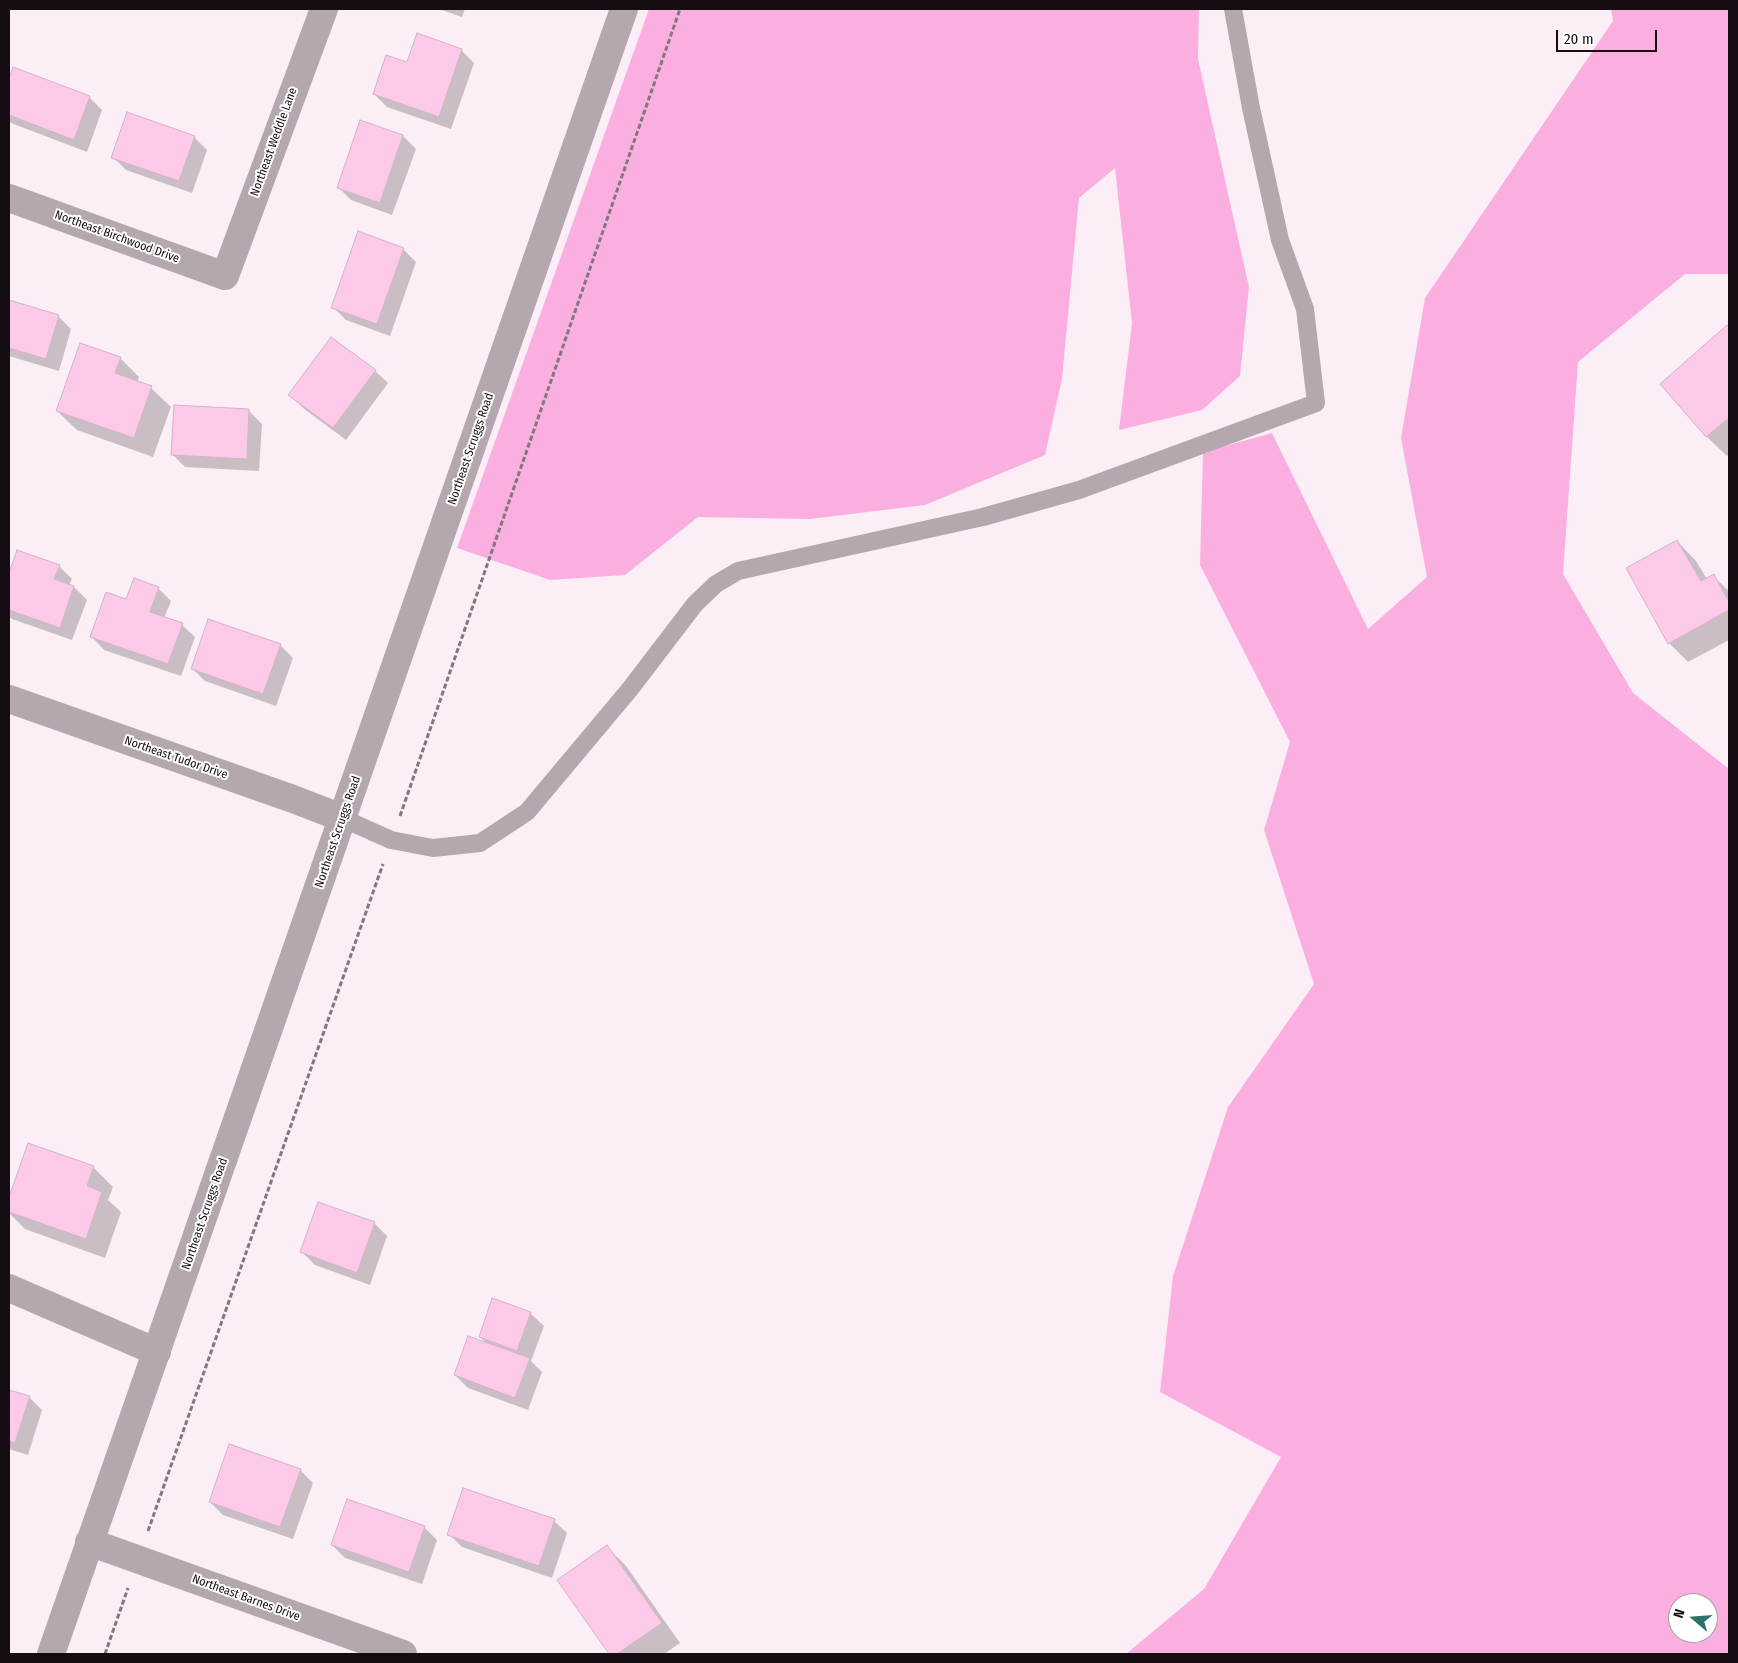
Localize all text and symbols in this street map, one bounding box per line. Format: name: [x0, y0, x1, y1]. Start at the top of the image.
scale bar: [1558, 20, 1659, 52]
text: 20 m: [1564, 30, 1594, 48]
street label: Northeast Weddle Lane: [248, 86, 300, 198]
street label: Northeast Birchwood Drive: [53, 208, 181, 266]
street label: Northeast Scruggs Road: [445, 391, 497, 507]
street label: Northeast Tudor Drive: [123, 734, 229, 782]
street label: Northeast Scruggs Road: [312, 774, 364, 890]
street label: Northeast Scruggs Road: [179, 1156, 231, 1272]
street label: Northeast Barnes Drive: [190, 1572, 302, 1624]
north arrow: [1668, 1593, 1718, 1643]
text: N: [1670, 1607, 1689, 1620]

